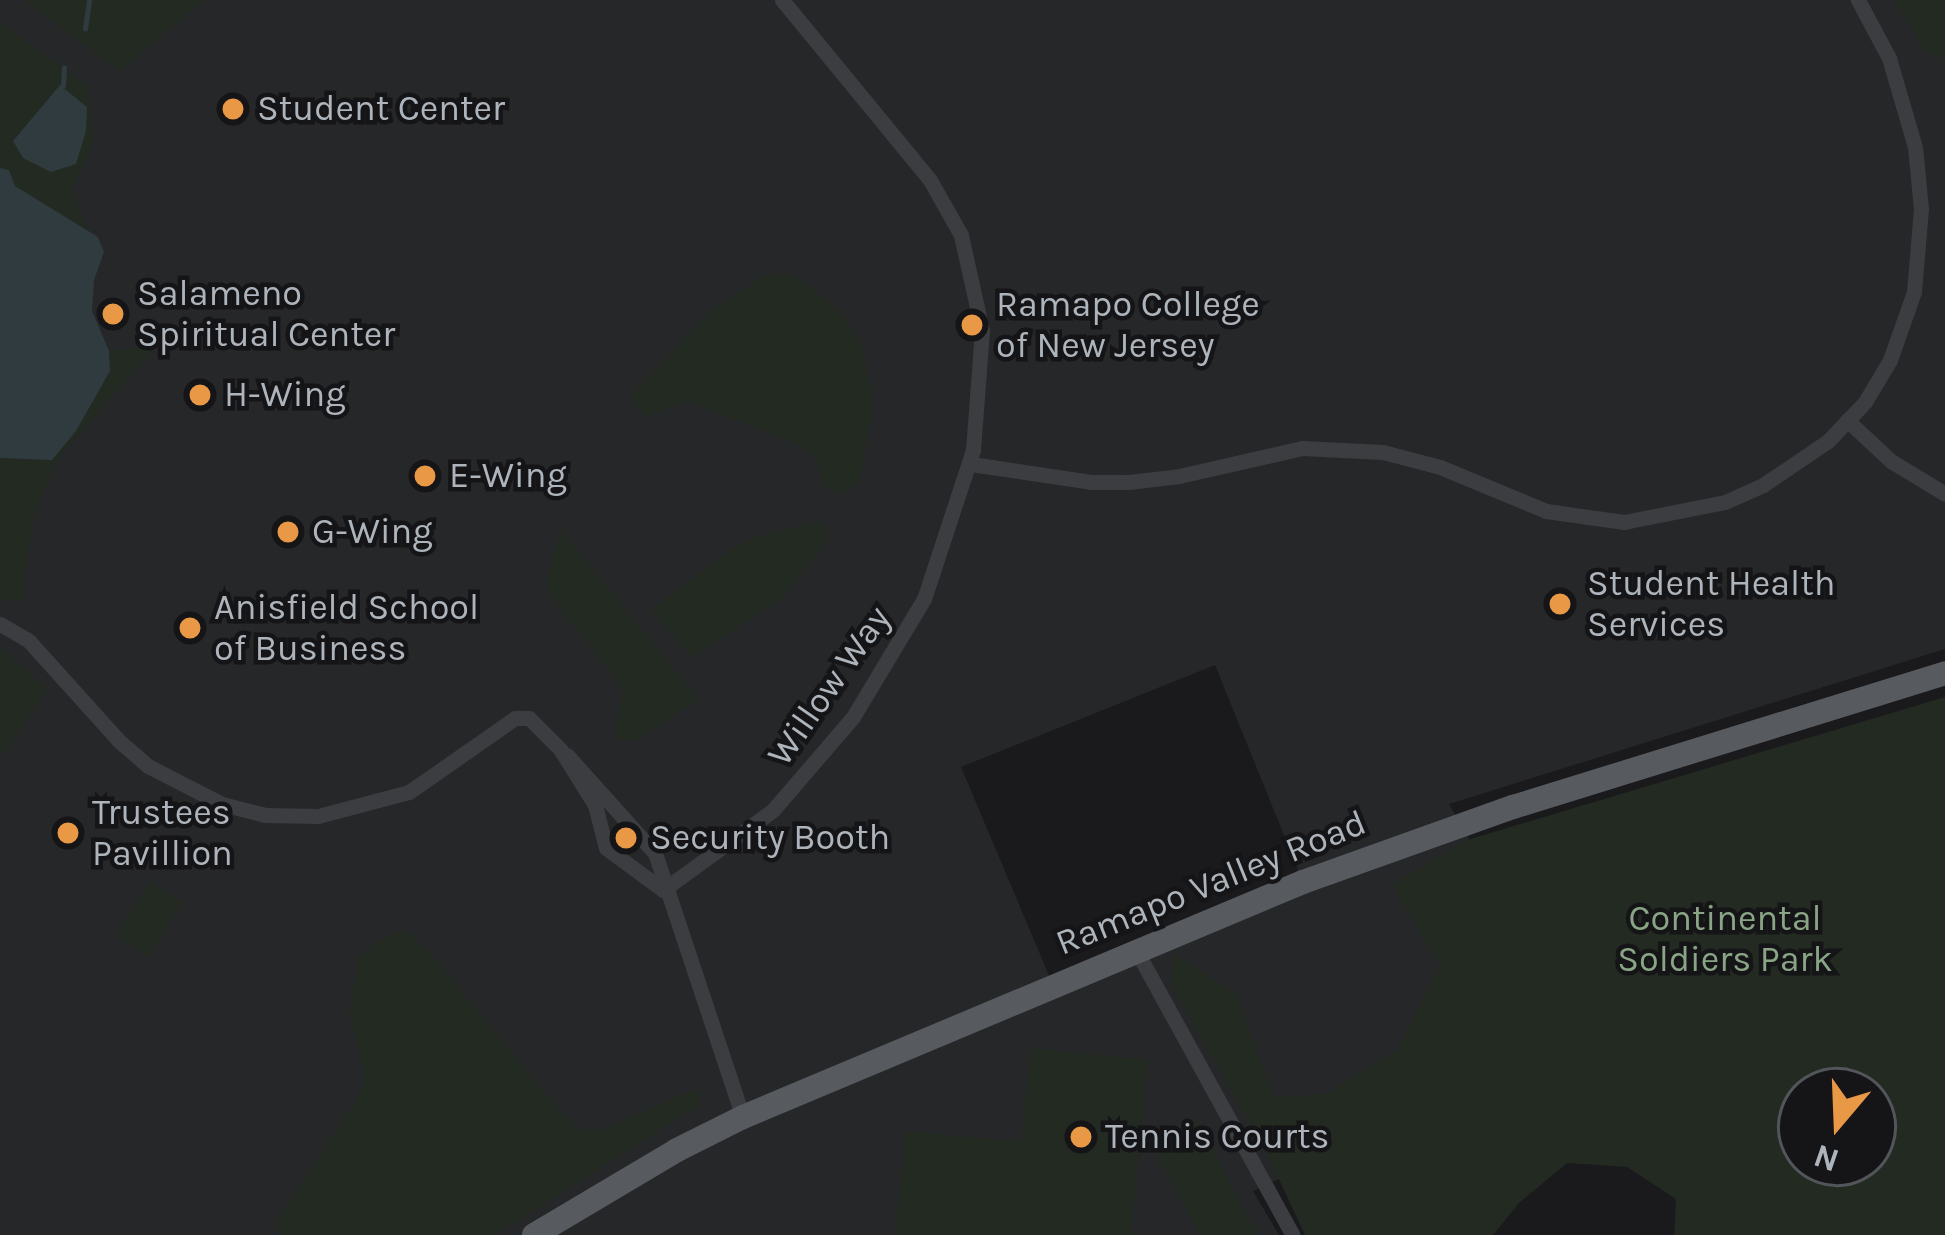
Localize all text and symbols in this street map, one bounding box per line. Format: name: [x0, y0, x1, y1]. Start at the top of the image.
place label: Student Center: [257, 87, 505, 131]
marker: Student Center: [220, 96, 246, 122]
place label: Salameno Spiritual Center: [137, 271, 395, 356]
place label: Ramapo College of New Jersey: [996, 282, 1260, 367]
marker: Salameno Spiritual Center: [100, 301, 126, 327]
marker: Ramapo College of New Jersey: [959, 312, 985, 338]
place label: H-Wing: [224, 373, 346, 417]
marker: H-Wing: [187, 382, 213, 408]
place label: E-Wing: [449, 454, 567, 498]
marker: E-Wing: [412, 463, 438, 489]
place label: G-Wing: [312, 510, 433, 554]
marker: G-Wing: [275, 519, 301, 545]
place label: Student Health Services: [1587, 561, 1835, 646]
place label: Anisfield School of Business: [214, 585, 479, 670]
marker: Student Health Services: [1544, 588, 1576, 620]
street label: Willow Way: [758, 598, 900, 774]
marker: Anisfield School of Business: [177, 615, 203, 641]
place label: Trustees Pavillion: [92, 790, 233, 875]
street label: Ramapo Valley Road: [1050, 801, 1372, 965]
place label: Security Booth: [650, 816, 890, 860]
marker: Trustees Pavillion: [55, 820, 81, 846]
marker: Security Booth: [613, 825, 639, 851]
park label: Continental Soldiers Park: [1617, 896, 1833, 981]
north arrow: [1777, 1067, 1897, 1187]
place label: Tennis Courts: [1105, 1115, 1329, 1159]
marker: Tennis Courts: [1068, 1124, 1094, 1150]
text: N: [1809, 1136, 1844, 1180]

